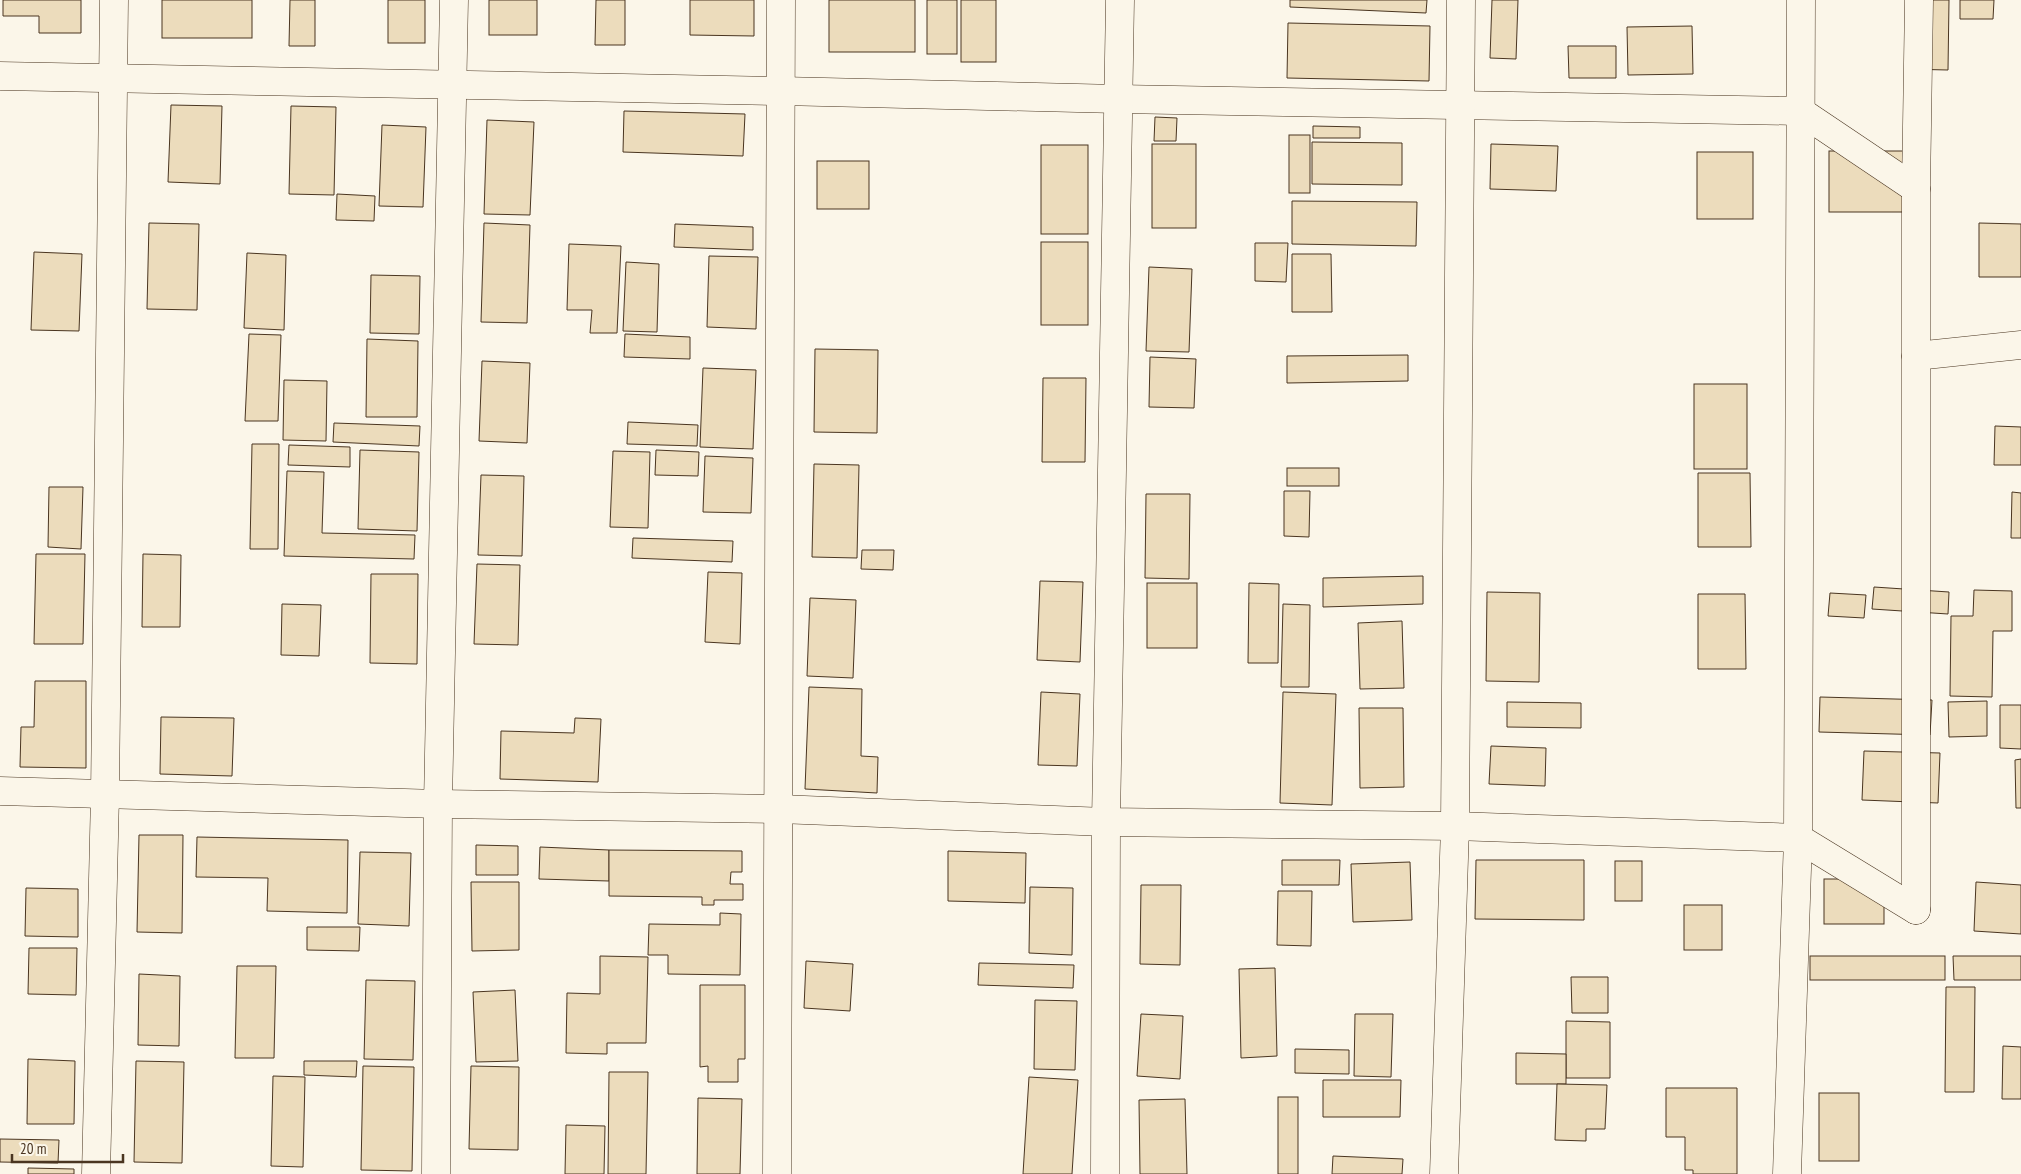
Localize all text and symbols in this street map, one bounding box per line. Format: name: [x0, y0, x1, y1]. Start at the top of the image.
scale bar: [12, 1132, 124, 1164]
text: 20 m: [20, 1139, 46, 1158]

